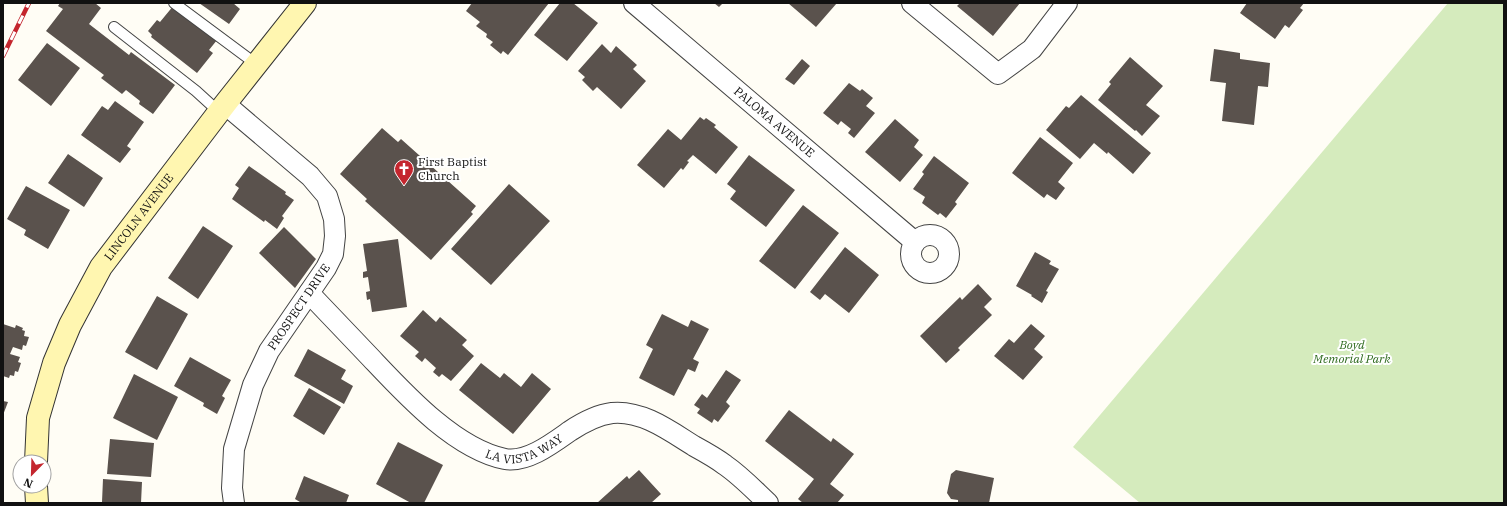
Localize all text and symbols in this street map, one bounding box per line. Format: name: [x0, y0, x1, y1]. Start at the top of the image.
street label: PALOMA AVENUE: [731, 83, 818, 160]
place label: First Baptist Church: [418, 154, 487, 183]
church icon: First Baptist Church: [393, 158, 415, 186]
street label: LINCOLN AVENUE: [101, 170, 176, 263]
street label: PROSPECT DRIVE: [264, 261, 333, 353]
park label: Boyd Memorial Park: [1312, 337, 1391, 366]
street label: LA VISTA WAY: [483, 430, 566, 467]
north arrow: [12, 454, 52, 494]
text: N: [21, 475, 35, 491]

